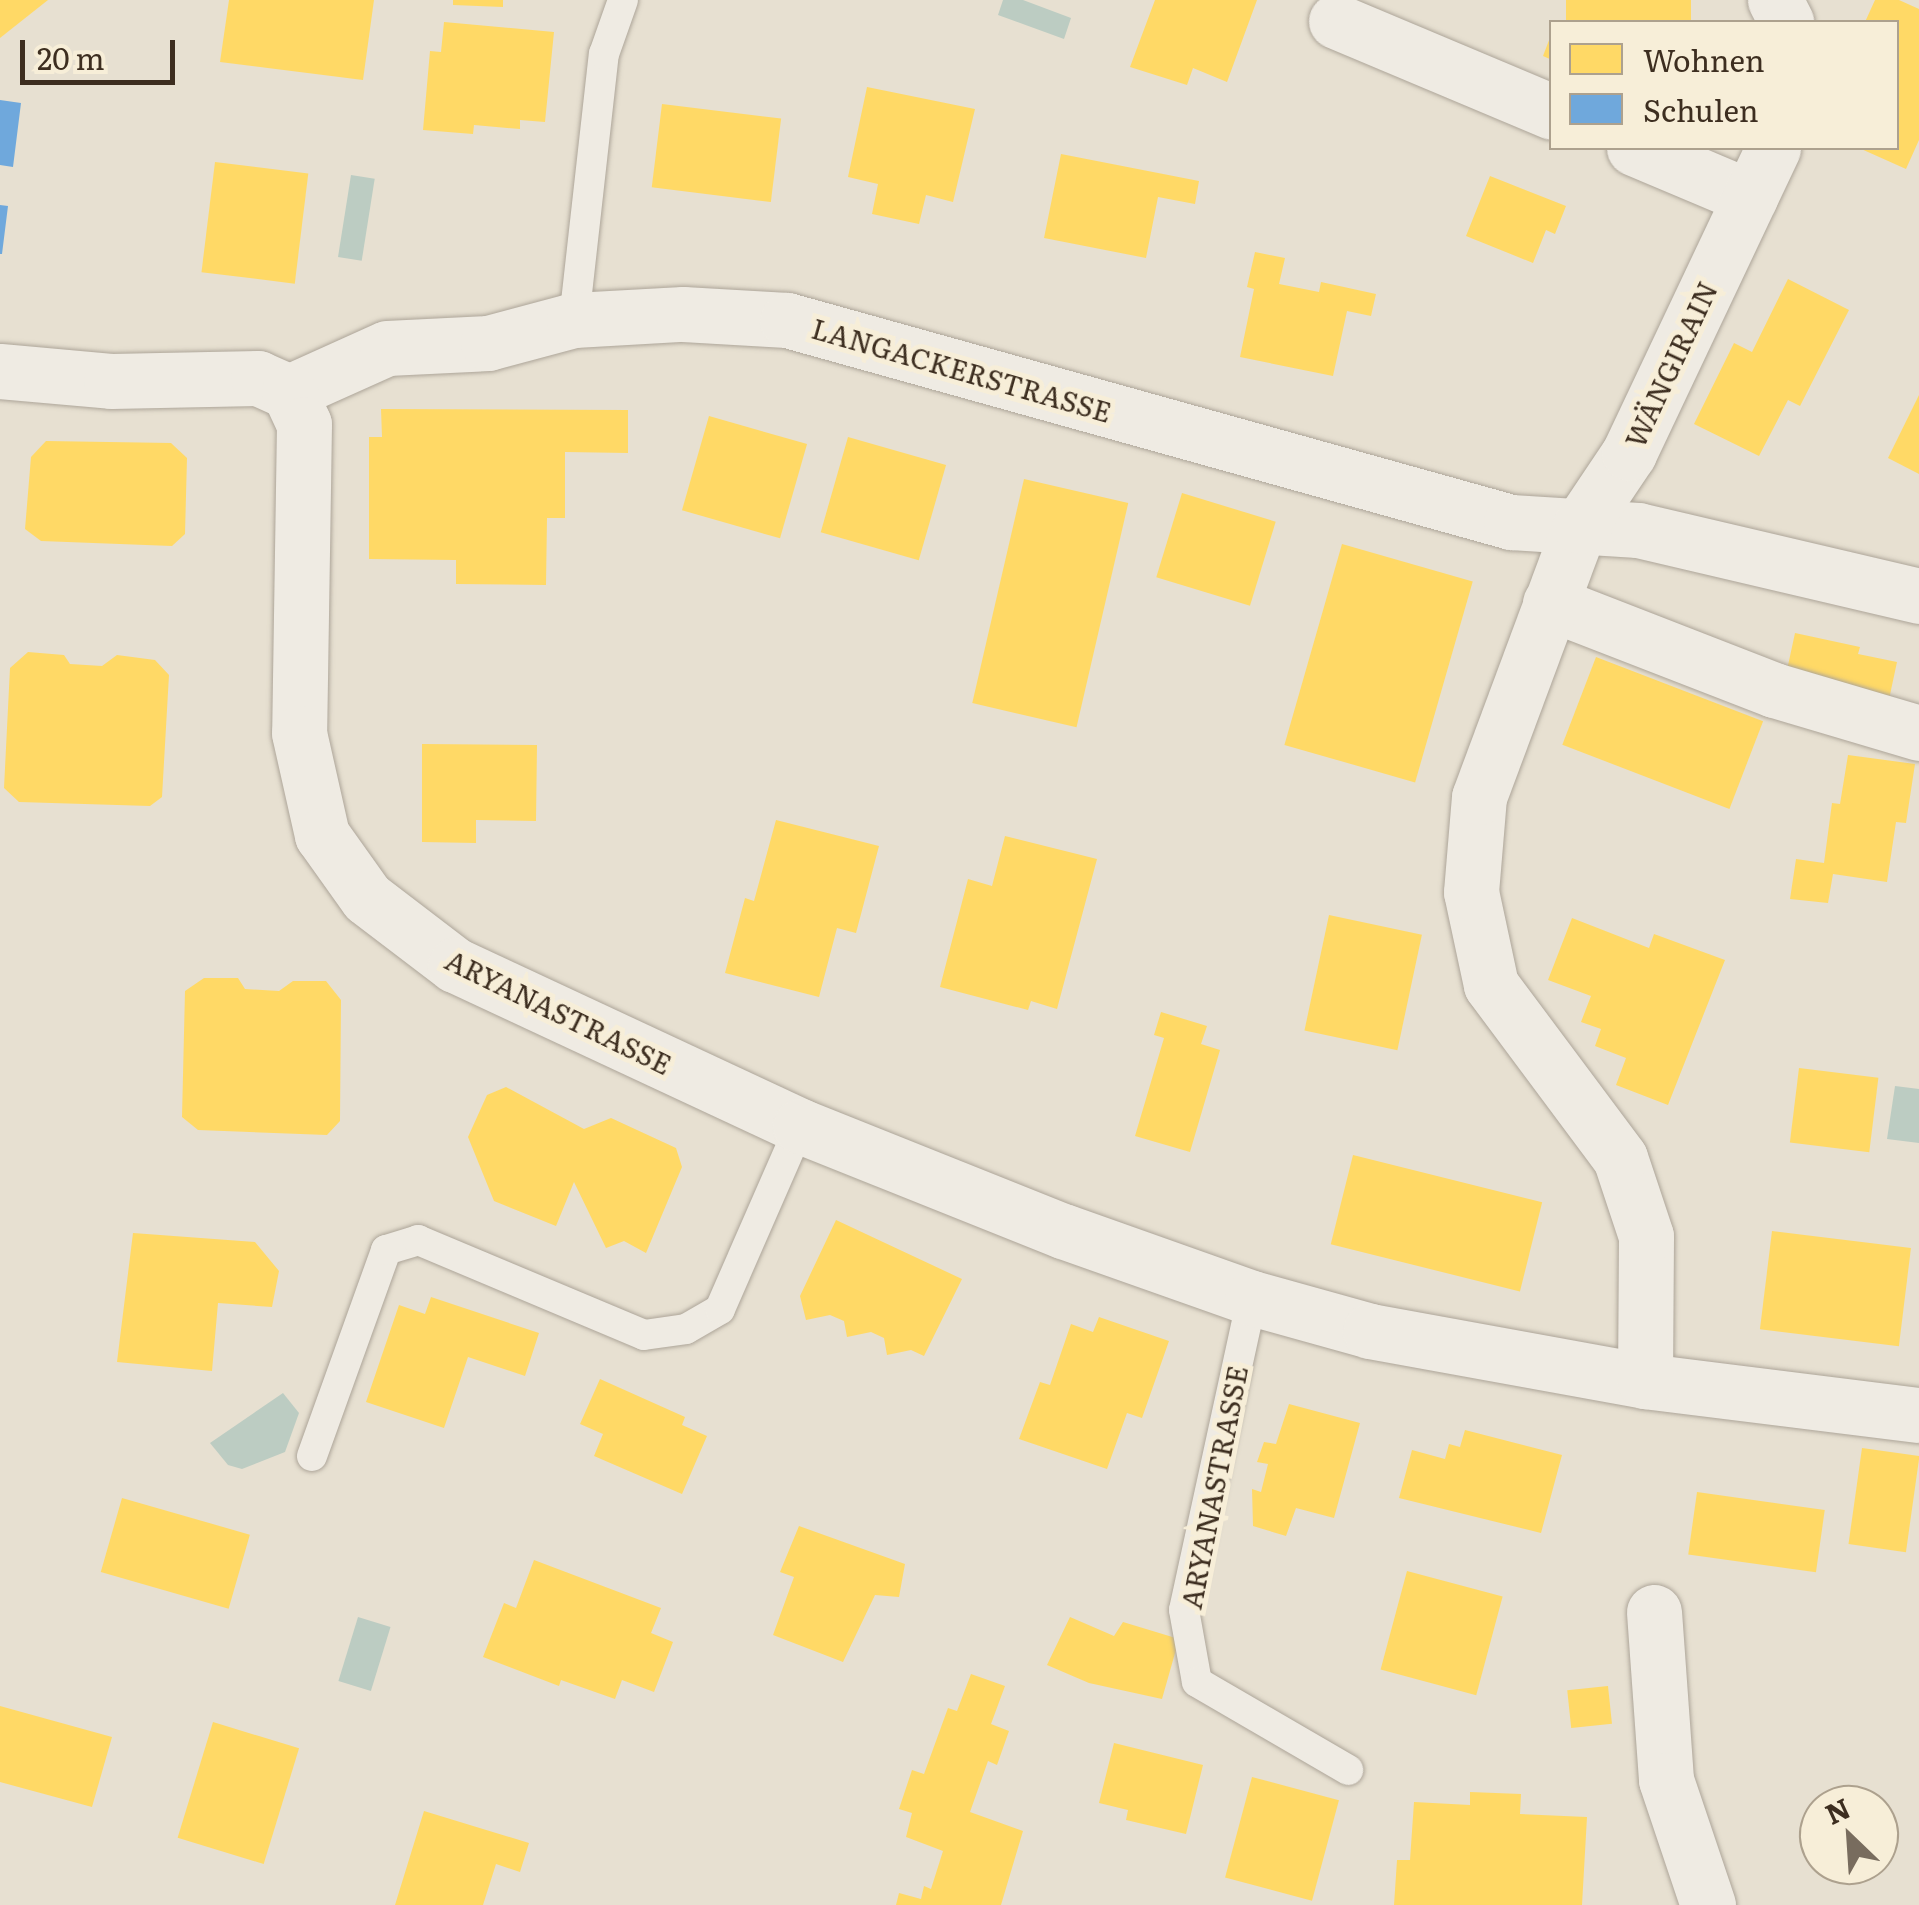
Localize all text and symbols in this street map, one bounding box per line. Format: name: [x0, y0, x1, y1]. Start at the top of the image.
scale bar: [25, 20, 180, 82]
legend: [1549, 20, 1899, 150]
text: 20 m: [37, 35, 105, 79]
text: Wohnen: [1643, 37, 1765, 81]
text: Schulen: [1643, 87, 1759, 131]
street label: WÄNGIRAIN: [1617, 276, 1723, 452]
street label: LANGACKERSTRASSE: [808, 310, 1116, 428]
street label: ARYANASTRASSE: [440, 942, 678, 1080]
street label: ARYANASTRASSE: [1173, 1362, 1253, 1612]
north arrow: [1799, 1785, 1899, 1885]
text: N: [1818, 1786, 1857, 1834]

